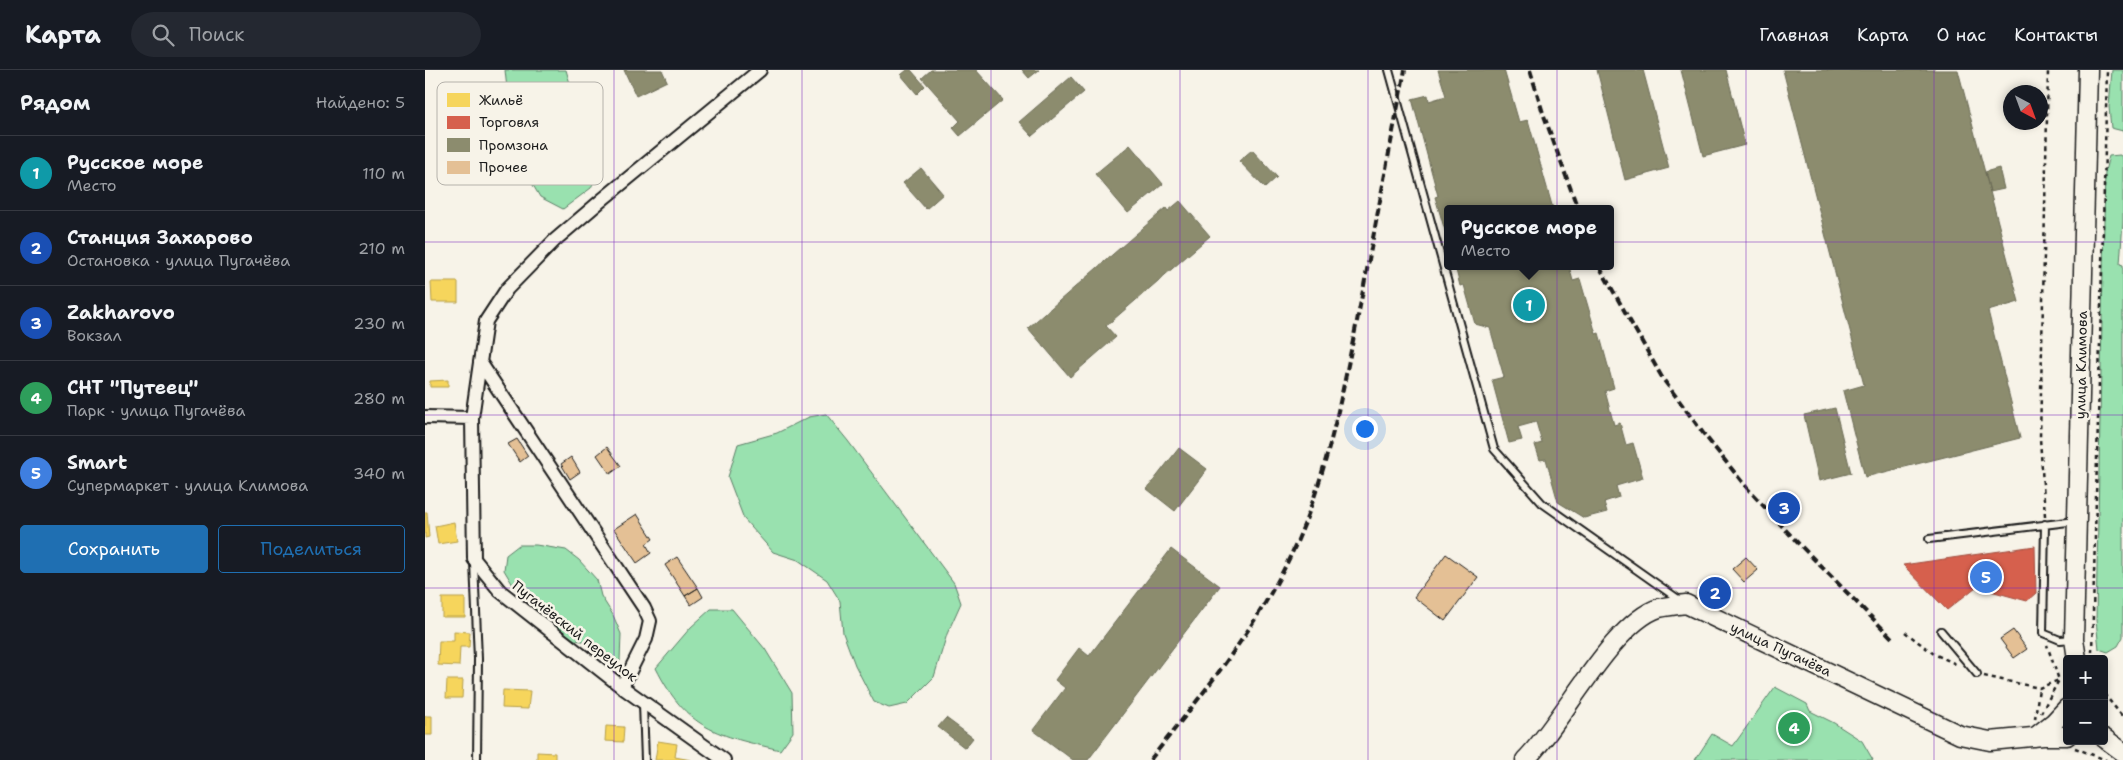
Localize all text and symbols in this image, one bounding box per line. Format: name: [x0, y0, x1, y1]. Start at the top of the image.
search box: [131, 12, 481, 57]
text: Карта: [25, 19, 101, 51]
icon: search: [149, 21, 177, 49]
text: Поиск: [189, 22, 244, 47]
text: Главная: [1759, 23, 1829, 47]
text: Карта: [1857, 23, 1909, 47]
text: О нас: [1937, 23, 1986, 47]
text: Контакты: [2014, 23, 2098, 47]
legend: [437, 82, 603, 185]
north arrow: [2003, 85, 2048, 130]
text: Рядом: [20, 89, 90, 117]
text: Жильё: [479, 91, 523, 109]
text: Найдено: 5: [316, 92, 405, 113]
text: Торговля: [479, 113, 539, 131]
text: Промзона: [479, 136, 548, 154]
text: Русское море: [67, 150, 203, 175]
text: Прочее: [479, 158, 528, 176]
text: 1: [32, 163, 40, 184]
text: 110 m: [362, 163, 405, 184]
text: Место: [67, 175, 117, 196]
popup: [1444, 205, 1614, 270]
text: Русское море: [1461, 215, 1597, 240]
text: Станция Захарово: [67, 225, 253, 250]
text: 2: [30, 238, 42, 259]
text: 210 m: [358, 238, 405, 259]
text: Место: [1461, 240, 1510, 261]
text: Остановка · улица Пугачёва: [67, 250, 290, 271]
pin: 1: [1513, 286, 1545, 324]
text: Zakharovo: [67, 300, 175, 325]
street label: улица Климова: [2071, 310, 2091, 419]
text: 3: [30, 313, 42, 334]
text: 230 m: [353, 313, 405, 334]
text: Вокзал: [67, 325, 122, 346]
text: СНТ "Путеец": [67, 375, 199, 400]
text: 4: [30, 388, 42, 409]
text: 280 m: [353, 388, 405, 409]
text: Парк · улица Пугачёва: [67, 400, 245, 421]
your location: [1352, 416, 1378, 442]
text: Smart: [67, 450, 127, 475]
text: 5: [31, 463, 41, 484]
text: 340 m: [353, 463, 405, 484]
text: Супермаркет · улица Климова: [67, 475, 308, 496]
pin: 3: [1768, 489, 1800, 527]
button: Сохранить: [20, 525, 208, 573]
button: Поделиться: [218, 525, 405, 573]
pin: 5: [1970, 558, 2002, 596]
pin: 2: [1699, 574, 1731, 612]
street label: Пугачёвский переулок: [509, 577, 642, 686]
street label: улица Пугачёва: [1728, 618, 1835, 680]
map controls: [2063, 655, 2108, 745]
button: +: [2063, 655, 2108, 700]
button: −: [2063, 700, 2108, 745]
pin: 4: [1778, 709, 1810, 747]

